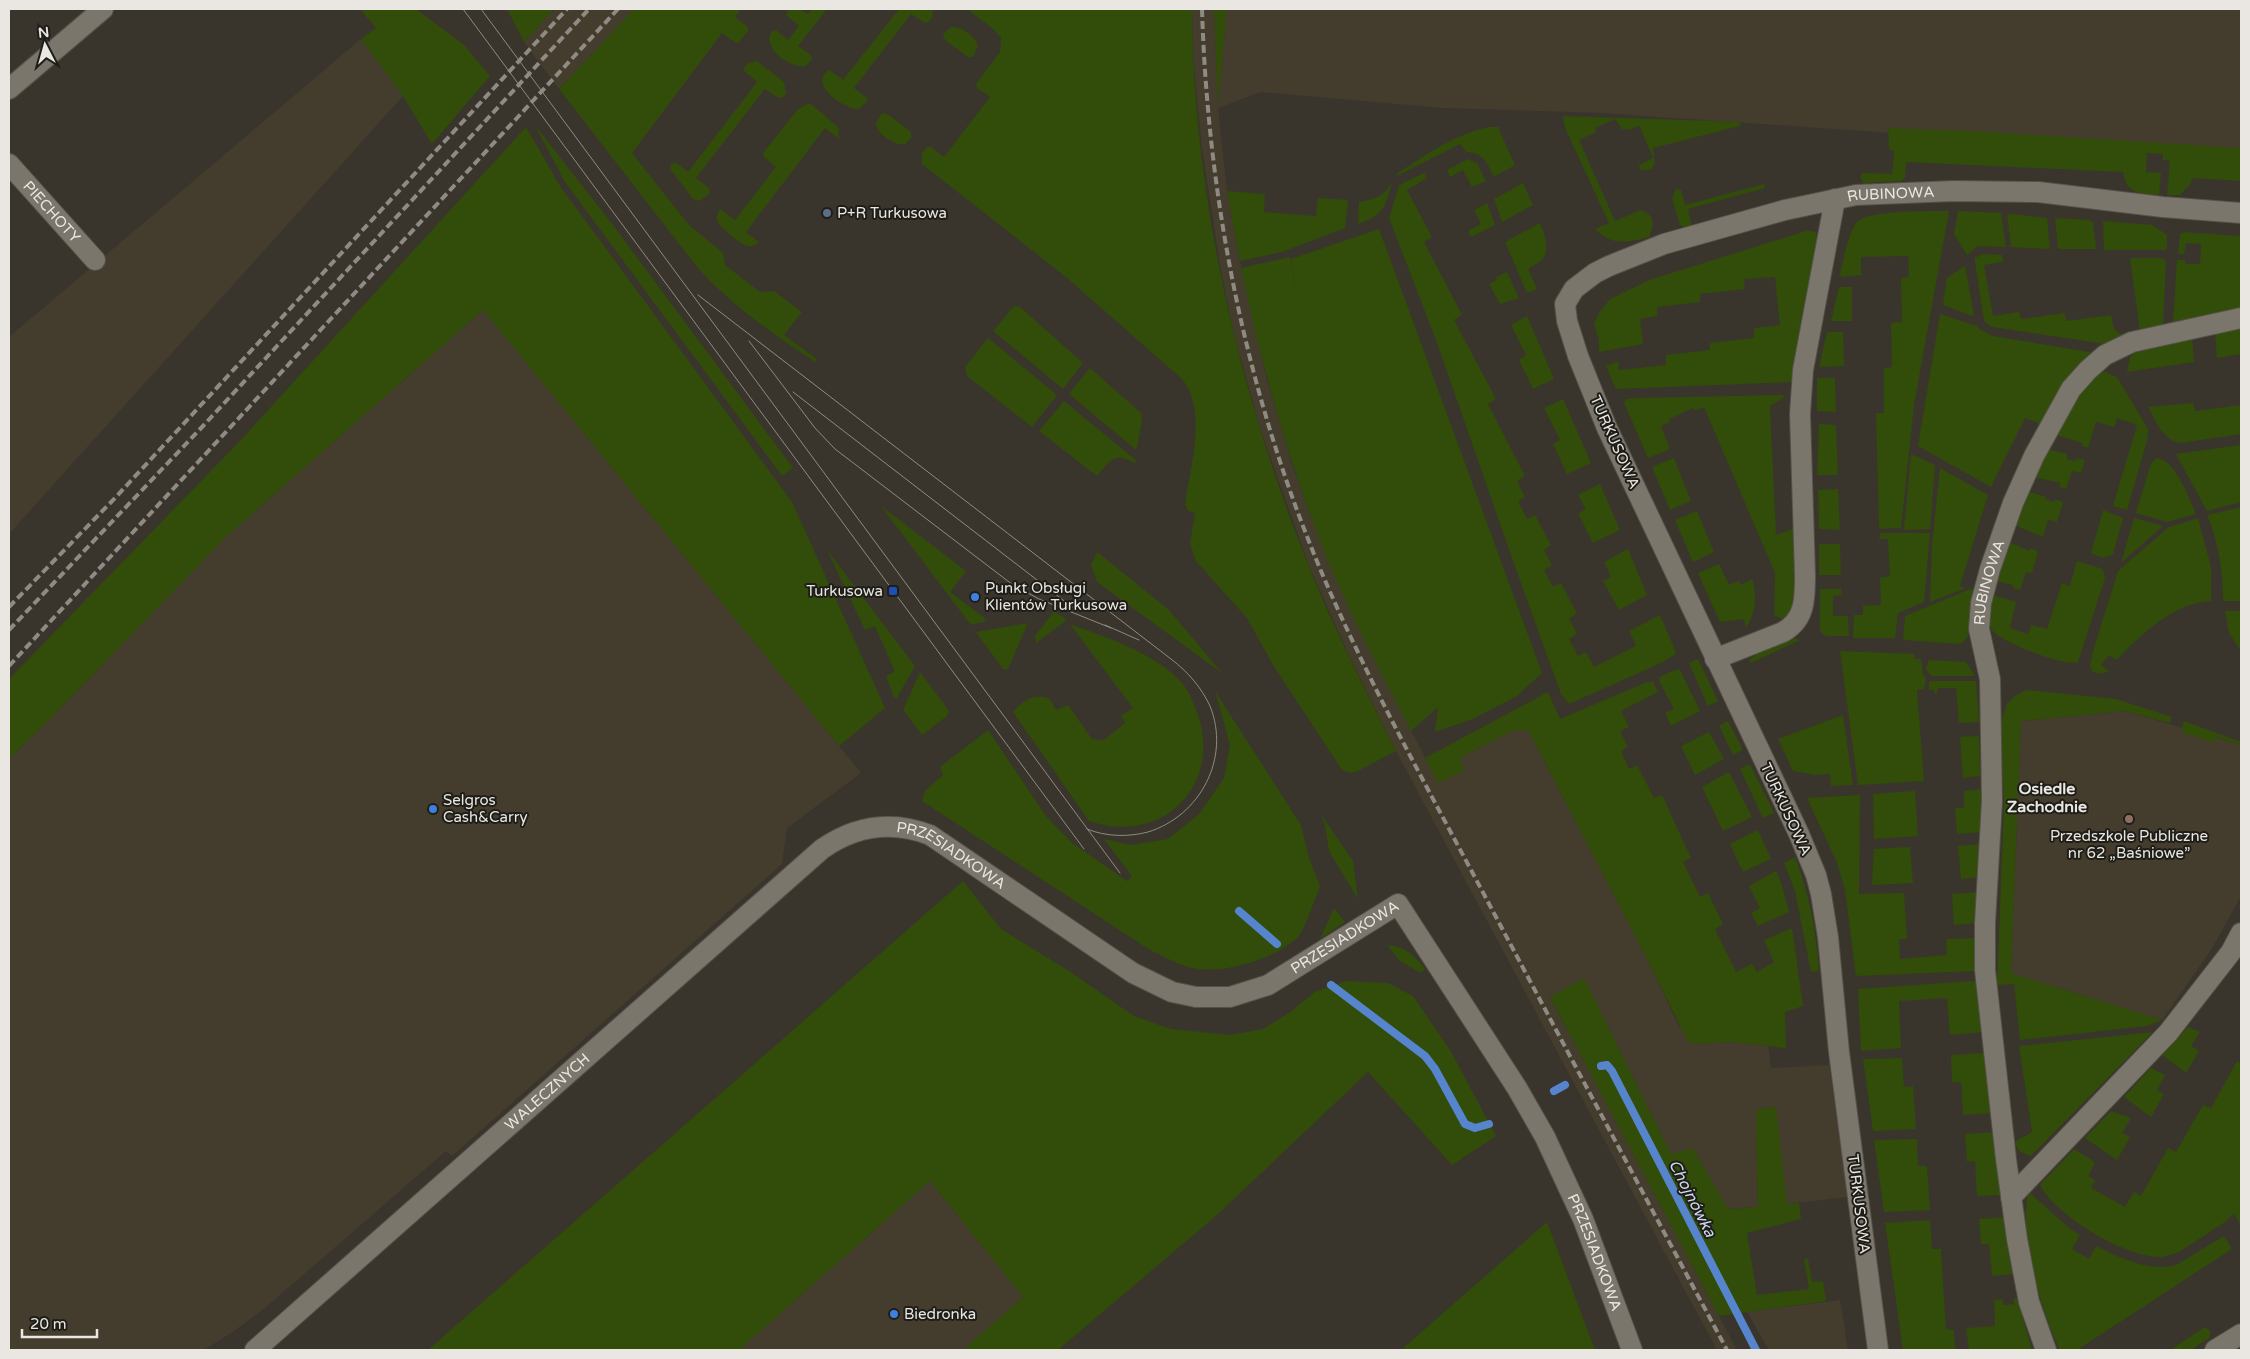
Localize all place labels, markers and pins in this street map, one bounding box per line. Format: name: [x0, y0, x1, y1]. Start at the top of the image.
place label: P+R Turkusowa: [837, 204, 947, 222]
marker: P+R Turkusowa: [821, 207, 833, 219]
place label: Punkt Obsługi Klientów Turkusowa: [985, 579, 1127, 614]
place label: Turkusowa: [806, 582, 883, 600]
marker: Turkusowa: [887, 585, 899, 597]
marker: Punkt Obsługi Klientów Turkusowa: [969, 591, 981, 603]
place label: Selgros Cash&Carry: [443, 791, 527, 826]
marker: Selgros Cash&Carry: [427, 803, 439, 815]
marker: Przedszkole Publiczne nr 62 „Baśniowe”: [2123, 813, 2135, 825]
place label: Przedszkole Publiczne nr 62 „Baśniowe”: [2050, 827, 2208, 862]
place label: Biedronka: [904, 1305, 976, 1323]
marker: Biedronka: [888, 1308, 900, 1320]

